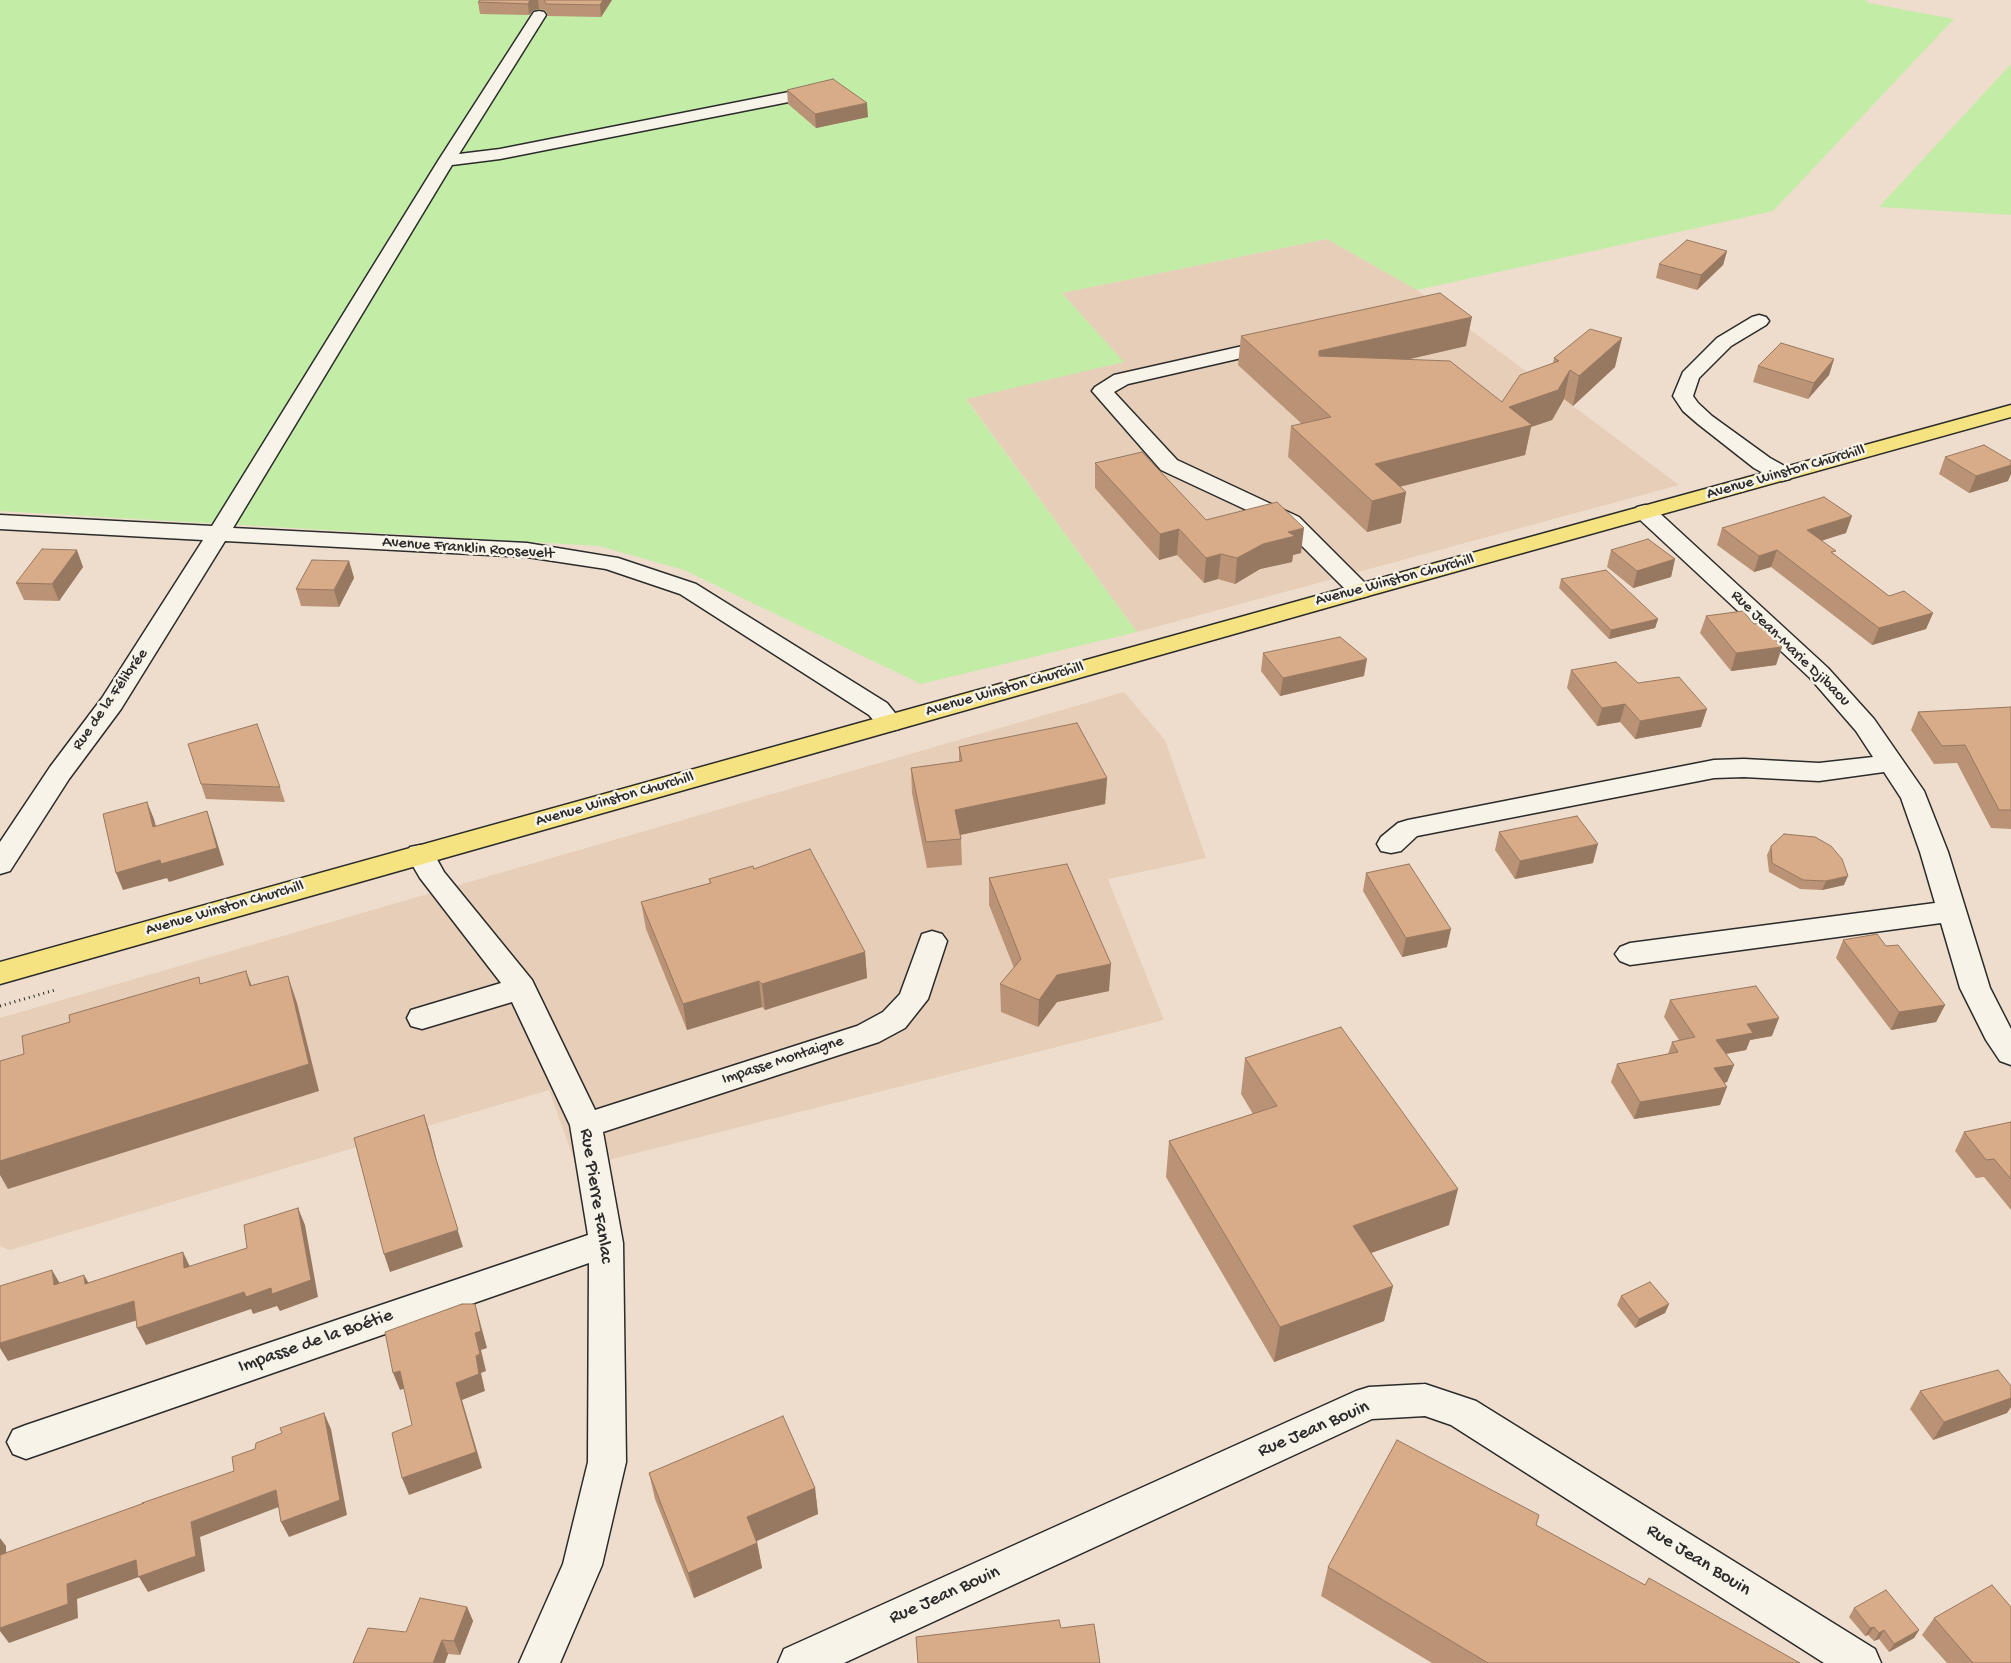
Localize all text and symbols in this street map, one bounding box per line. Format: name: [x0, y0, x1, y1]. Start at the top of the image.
street label: Avenue Winston Churchill: [1705, 441, 1867, 505]
street label: Avenue Franklin Roosevelt: [381, 533, 555, 565]
street label: Avenue Winston Churchill: [1313, 551, 1477, 611]
street label: Rue Jean-Marie Djibaou: [1726, 587, 1854, 711]
street label: Rue de la Félibrée: [69, 645, 153, 755]
street label: Avenue Winston Churchill: [924, 658, 1086, 722]
street label: Avenue Winston Churchill: [534, 768, 696, 832]
street label: Avenue Winston Churchill: [144, 877, 306, 941]
street label: Impasse Montaigne: [720, 1032, 846, 1090]
street label: Rue Pierre Fanlac: [573, 1127, 617, 1265]
street label: Impasse de la Boétie: [236, 1305, 396, 1379]
street label: Rue Jean Bouin: [1255, 1396, 1373, 1464]
street label: Rue Jean Bouin: [1642, 1520, 1754, 1602]
street label: Rue Jean Bouin: [886, 1561, 1004, 1631]

